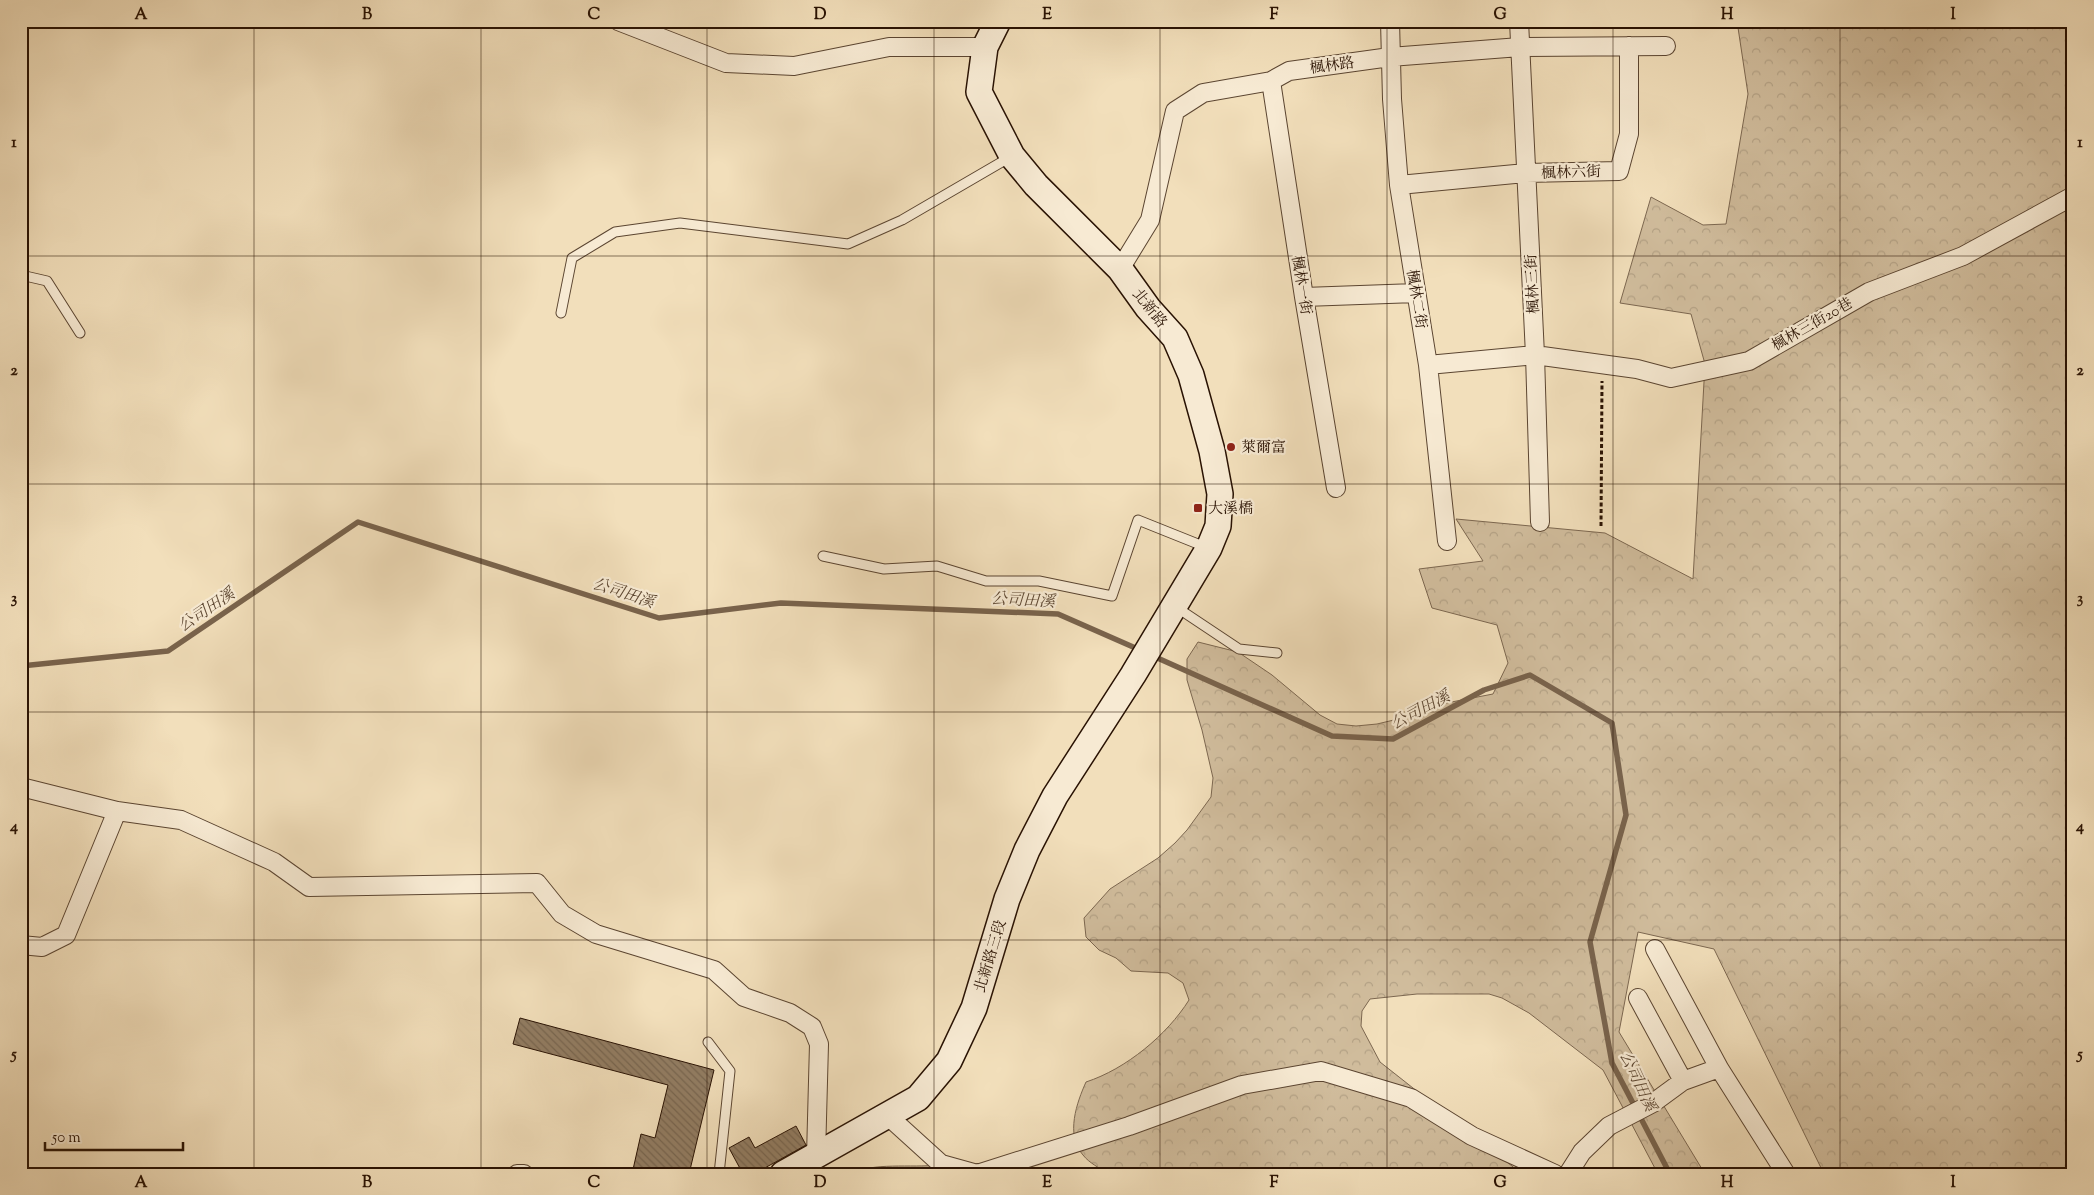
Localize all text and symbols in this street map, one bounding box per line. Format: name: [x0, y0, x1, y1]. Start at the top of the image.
text: A: [135, 4, 148, 27]
text: B: [362, 4, 372, 27]
text: C: [588, 4, 601, 27]
text: D: [814, 4, 827, 27]
text: E: [1042, 4, 1052, 27]
text: F: [1270, 4, 1279, 27]
text: G: [1493, 4, 1507, 27]
text: H: [1721, 4, 1734, 27]
text: I: [1950, 4, 1956, 27]
street label: 楓林路: [1308, 53, 1356, 80]
text: 1: [11, 132, 17, 155]
text: 1: [2077, 132, 2083, 155]
street label: 楓林六街: [1541, 162, 1601, 185]
street label: 楓林三街: [1521, 253, 1546, 314]
street label: 楓林一街: [1285, 254, 1316, 317]
street label: 楓林二街: [1400, 268, 1431, 331]
street label: 北新路: [1127, 285, 1171, 333]
street label: 楓林三街20巷: [1769, 294, 1857, 357]
text: 2: [10, 360, 18, 383]
text: 2: [2076, 360, 2084, 383]
place label: 萊爾富: [1241, 438, 1286, 459]
marker: 萊爾富: [1225, 441, 1237, 453]
place label: 大溪橋: [1208, 499, 1253, 520]
marker: 大溪橋: [1192, 502, 1204, 514]
water label: 公司田溪: [589, 574, 659, 616]
water label: 公司田溪: [174, 583, 242, 639]
text: 3: [11, 588, 18, 611]
water label: 公司田溪: [990, 588, 1057, 615]
text: 3: [2077, 588, 2084, 611]
water label: 公司田溪: [1388, 685, 1457, 736]
text: 4: [9, 816, 18, 839]
text: 4: [2075, 816, 2084, 839]
street label: 北新路三段: [970, 917, 1012, 995]
text: 5: [9, 1044, 17, 1067]
text: 5: [2075, 1044, 2083, 1067]
water label: 公司田溪: [1613, 1048, 1662, 1118]
scale bar: [45, 1120, 182, 1152]
text: 50 m: [51, 1128, 81, 1149]
text: A: [135, 1172, 148, 1195]
text: B: [362, 1172, 372, 1195]
text: C: [588, 1172, 601, 1195]
text: D: [814, 1172, 827, 1195]
text: E: [1042, 1172, 1052, 1195]
text: F: [1270, 1172, 1279, 1195]
text: G: [1493, 1172, 1507, 1195]
text: H: [1721, 1172, 1734, 1195]
text: I: [1950, 1172, 1956, 1195]

